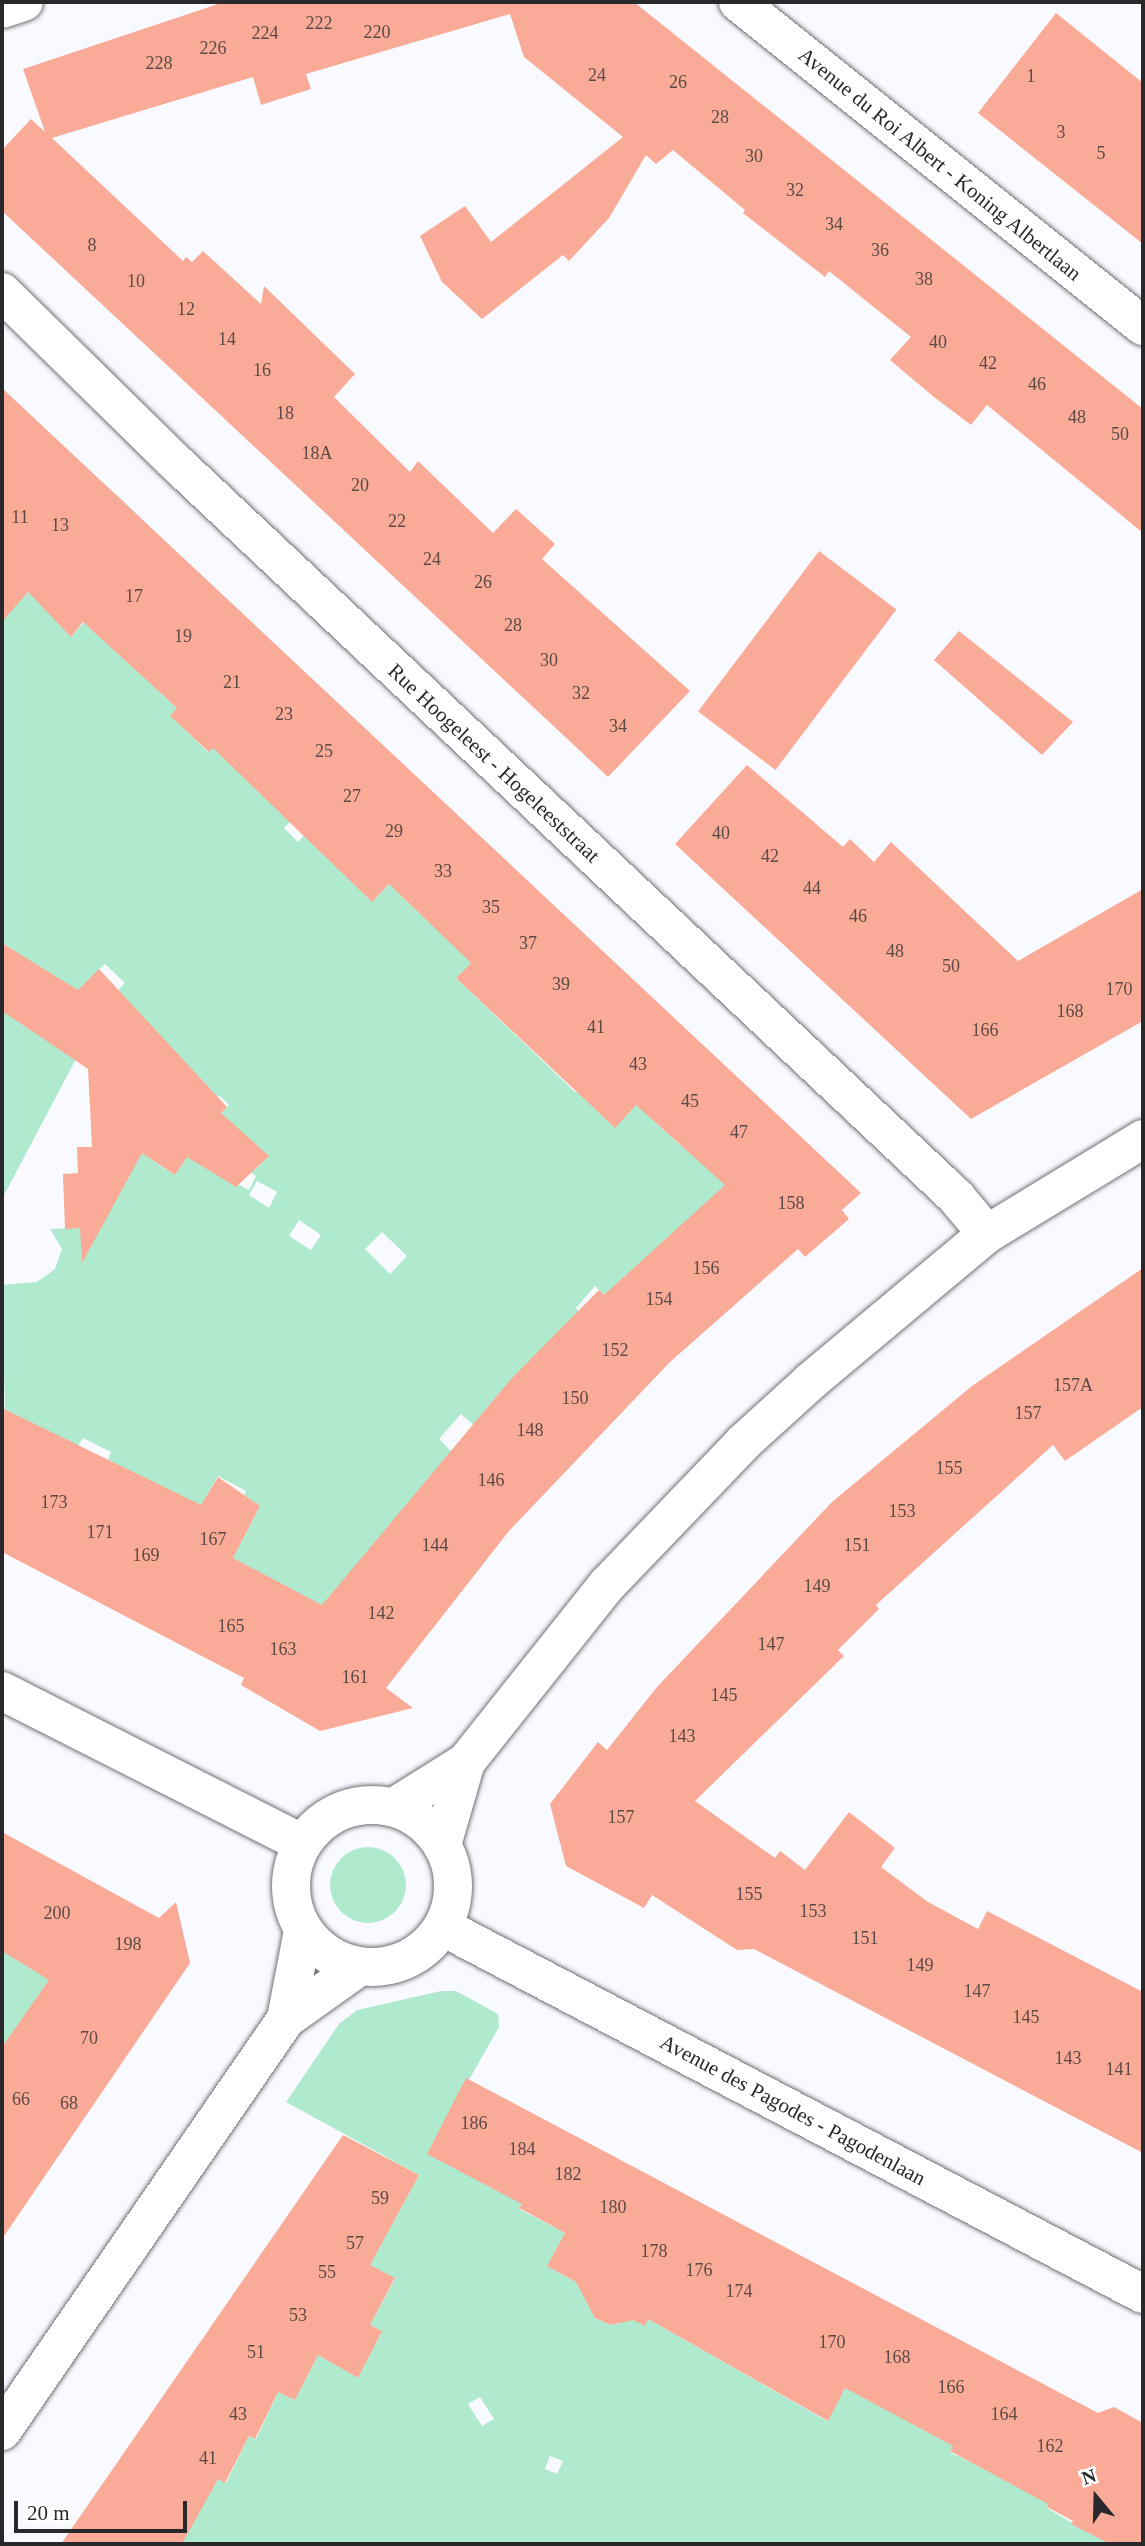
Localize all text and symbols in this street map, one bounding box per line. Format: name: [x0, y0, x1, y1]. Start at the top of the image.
house number: 222: [306, 12, 332, 34]
house number: 220: [363, 21, 390, 43]
house number: 224: [251, 22, 278, 44]
house number: 226: [200, 37, 226, 59]
street label: Avenue du Roi Albert - Koning Albertlaan: [793, 41, 1087, 287]
house number: 228: [146, 52, 173, 74]
house number: 24: [588, 64, 606, 86]
house number: 1: [1026, 65, 1036, 87]
house number: 26: [669, 71, 687, 93]
house number: 28: [711, 106, 729, 128]
house number: 3: [1056, 121, 1066, 143]
house number: 5: [1096, 142, 1106, 164]
house number: 30: [745, 145, 763, 167]
house number: 32: [786, 179, 804, 201]
house number: 34: [825, 213, 843, 235]
house number: 8: [88, 234, 96, 256]
house number: 36: [871, 239, 889, 261]
house number: 38: [915, 268, 933, 290]
house number: 10: [127, 270, 145, 292]
house number: 12: [177, 298, 195, 320]
house number: 14: [218, 328, 236, 350]
house number: 40: [929, 331, 947, 353]
house number: 42: [979, 352, 997, 374]
house number: 16: [253, 359, 271, 381]
house number: 46: [1028, 373, 1046, 395]
house number: 18: [276, 402, 294, 424]
house number: 48: [1068, 406, 1086, 428]
house number: 50: [1111, 423, 1129, 445]
house number: 18A: [302, 442, 332, 464]
house number: 20: [351, 474, 369, 496]
house number: 11: [11, 506, 29, 528]
house number: 22: [388, 510, 406, 532]
house number: 13: [51, 514, 69, 536]
house number: 24: [423, 548, 441, 570]
house number: 26: [474, 571, 492, 593]
house number: 17: [125, 585, 143, 607]
house number: 28: [504, 614, 522, 636]
house number: 19: [174, 625, 192, 647]
house number: 30: [540, 649, 558, 671]
street label: Rue Hoogeleest - Hogeleeststraat: [383, 658, 605, 868]
house number: 21: [223, 671, 241, 693]
house number: 32: [572, 682, 590, 704]
house number: 23: [275, 703, 293, 725]
house number: 34: [609, 715, 627, 737]
house number: 25: [315, 740, 333, 762]
house number: 27: [343, 785, 361, 807]
house number: 29: [385, 820, 403, 842]
house number: 40: [712, 822, 730, 844]
house number: 42: [761, 845, 779, 867]
house number: 33: [434, 860, 452, 882]
house number: 44: [803, 877, 821, 899]
house number: 35: [482, 896, 500, 918]
house number: 46: [849, 905, 867, 927]
house number: 37: [519, 932, 537, 954]
house number: 48: [886, 940, 904, 962]
house number: 50: [942, 955, 960, 977]
house number: 39: [552, 973, 570, 995]
house number: 170: [1106, 978, 1132, 1000]
house number: 168: [1056, 1000, 1084, 1022]
house number: 41: [587, 1016, 605, 1038]
house number: 166: [972, 1019, 998, 1041]
house number: 43: [629, 1053, 647, 1075]
house number: 45: [681, 1090, 699, 1112]
house number: 47: [730, 1121, 748, 1143]
house number: 158: [778, 1192, 804, 1214]
house number: 156: [692, 1257, 720, 1279]
house number: 154: [646, 1288, 672, 1310]
house number: 152: [602, 1339, 628, 1361]
house number: 157A: [1053, 1374, 1093, 1396]
house number: 150: [562, 1387, 588, 1409]
house number: 157: [1015, 1402, 1042, 1424]
house number: 148: [516, 1419, 544, 1441]
house number: 155: [936, 1457, 962, 1479]
house number: 146: [477, 1469, 504, 1491]
house number: 173: [40, 1491, 68, 1513]
house number: 153: [888, 1500, 916, 1522]
house number: 171: [86, 1521, 114, 1543]
house number: 167: [200, 1528, 226, 1550]
house number: 144: [422, 1534, 448, 1556]
house number: 151: [844, 1534, 870, 1556]
house number: 169: [132, 1544, 160, 1566]
house number: 149: [804, 1575, 830, 1597]
house number: 142: [368, 1602, 394, 1624]
house number: 165: [218, 1615, 244, 1637]
house number: 147: [758, 1633, 784, 1655]
house number: 163: [270, 1638, 296, 1660]
house number: 161: [342, 1666, 368, 1688]
house number: 145: [710, 1684, 738, 1706]
house number: 143: [668, 1725, 696, 1747]
house number: 157: [608, 1806, 634, 1828]
house number: 155: [736, 1883, 762, 1905]
house number: 153: [800, 1900, 826, 1922]
house number: 200: [43, 1902, 70, 1924]
house number: 151: [852, 1927, 878, 1949]
house number: 198: [114, 1933, 142, 1955]
house number: 149: [906, 1954, 933, 1976]
house number: 147: [964, 1980, 990, 2002]
house number: 145: [1013, 2006, 1040, 2028]
house number: 70: [80, 2027, 98, 2049]
street label: Avenue des Pagodes - Pagodenlaan: [656, 2029, 930, 2191]
house number: 143: [1055, 2047, 1082, 2069]
house number: 141: [1106, 2058, 1132, 2080]
house number: 66: [12, 2088, 30, 2110]
house number: 68: [60, 2092, 78, 2114]
house number: 186: [460, 2112, 488, 2134]
house number: 184: [508, 2138, 536, 2160]
house number: 182: [554, 2163, 582, 2185]
house number: 59: [371, 2187, 389, 2209]
house number: 180: [600, 2196, 626, 2218]
house number: 57: [346, 2232, 364, 2254]
house number: 178: [640, 2240, 668, 2262]
house number: 176: [686, 2259, 712, 2281]
house number: 55: [318, 2261, 336, 2283]
house number: 174: [726, 2280, 752, 2302]
house number: 53: [289, 2304, 307, 2326]
house number: 170: [818, 2331, 846, 2353]
house number: 51: [247, 2341, 265, 2363]
house number: 168: [884, 2346, 910, 2368]
house number: 166: [938, 2376, 964, 2398]
house number: 43: [229, 2403, 247, 2425]
house number: 164: [990, 2403, 1017, 2425]
house number: 162: [1036, 2435, 1064, 2457]
house number: 41: [199, 2447, 217, 2469]
north arrow: [1061, 2462, 1131, 2532]
text: N: [1079, 2465, 1099, 2489]
scale bar: [18, 2486, 191, 2530]
text: 20 m: [27, 2501, 70, 2525]

